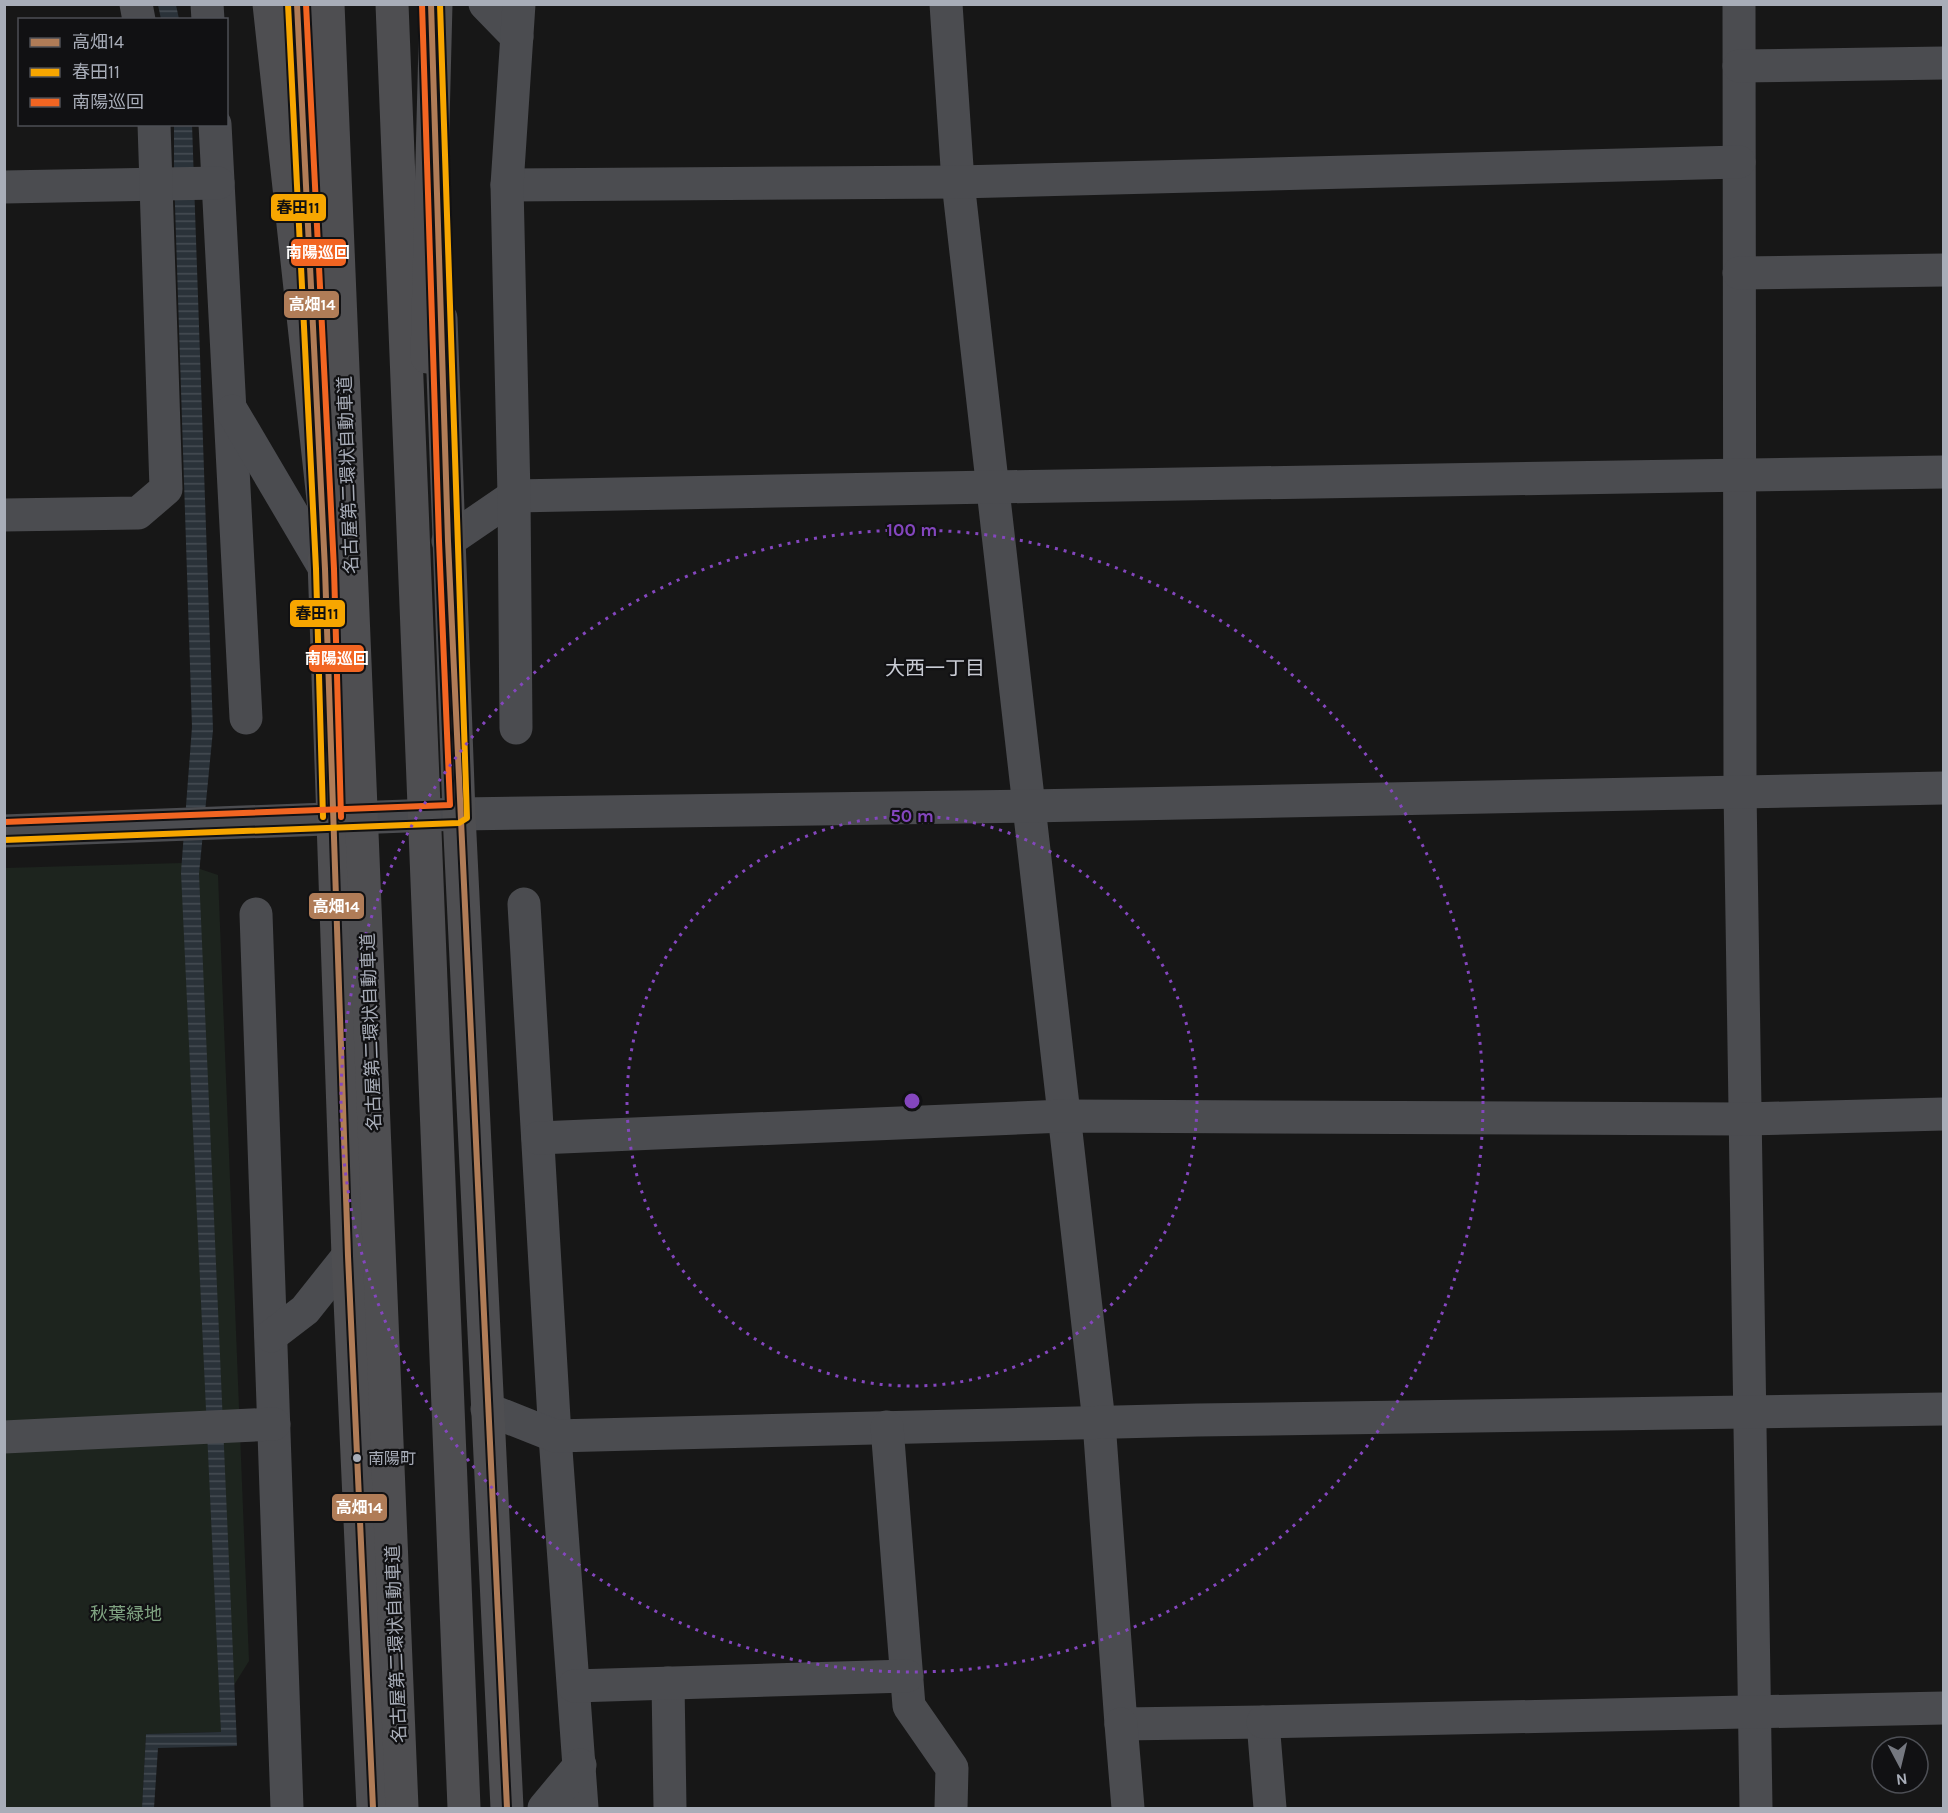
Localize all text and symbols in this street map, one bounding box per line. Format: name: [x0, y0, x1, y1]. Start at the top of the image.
legend: [18, 18, 228, 126]
text: 高畑14: [72, 31, 124, 53]
text: 春田11: [72, 61, 120, 83]
text: 南陽巡回: [72, 91, 144, 113]
line badge: 春田11: [270, 193, 327, 222]
text: 春田11: [276, 198, 320, 217]
line badge: 南陽巡回: [290, 238, 347, 267]
text: 南陽巡回: [286, 243, 350, 262]
line badge: 高畑14: [283, 290, 340, 319]
text: 高畑14: [288, 295, 336, 314]
street label: 名古屋第二環状自動車道: [334, 376, 362, 574]
text: 100 m: [887, 519, 937, 541]
line badge: 春田11: [289, 599, 346, 628]
text: 春田11: [295, 604, 339, 623]
line badge: 南陽巡回: [308, 644, 365, 673]
text: 南陽巡回: [305, 649, 369, 668]
district label: 大西一丁目: [885, 657, 985, 680]
text: 50 m: [890, 805, 934, 827]
line badge: 高畑14: [308, 892, 365, 920]
text: 高畑14: [312, 897, 360, 916]
street label: 名古屋第二環状自動車道: [357, 933, 385, 1131]
centre of rings: [902, 1091, 922, 1111]
place label: 南陽町: [368, 1449, 416, 1468]
marker: 南陽町: [351, 1452, 363, 1464]
line badge: 高畑14: [331, 1493, 388, 1522]
text: 高畑14: [335, 1498, 383, 1517]
street label: 名古屋第二環状自動車道: [382, 1545, 410, 1743]
park label: 秋葉緑地: [90, 1603, 162, 1625]
north arrow: [1870, 1735, 1930, 1795]
text: N: [1895, 1769, 1909, 1790]

